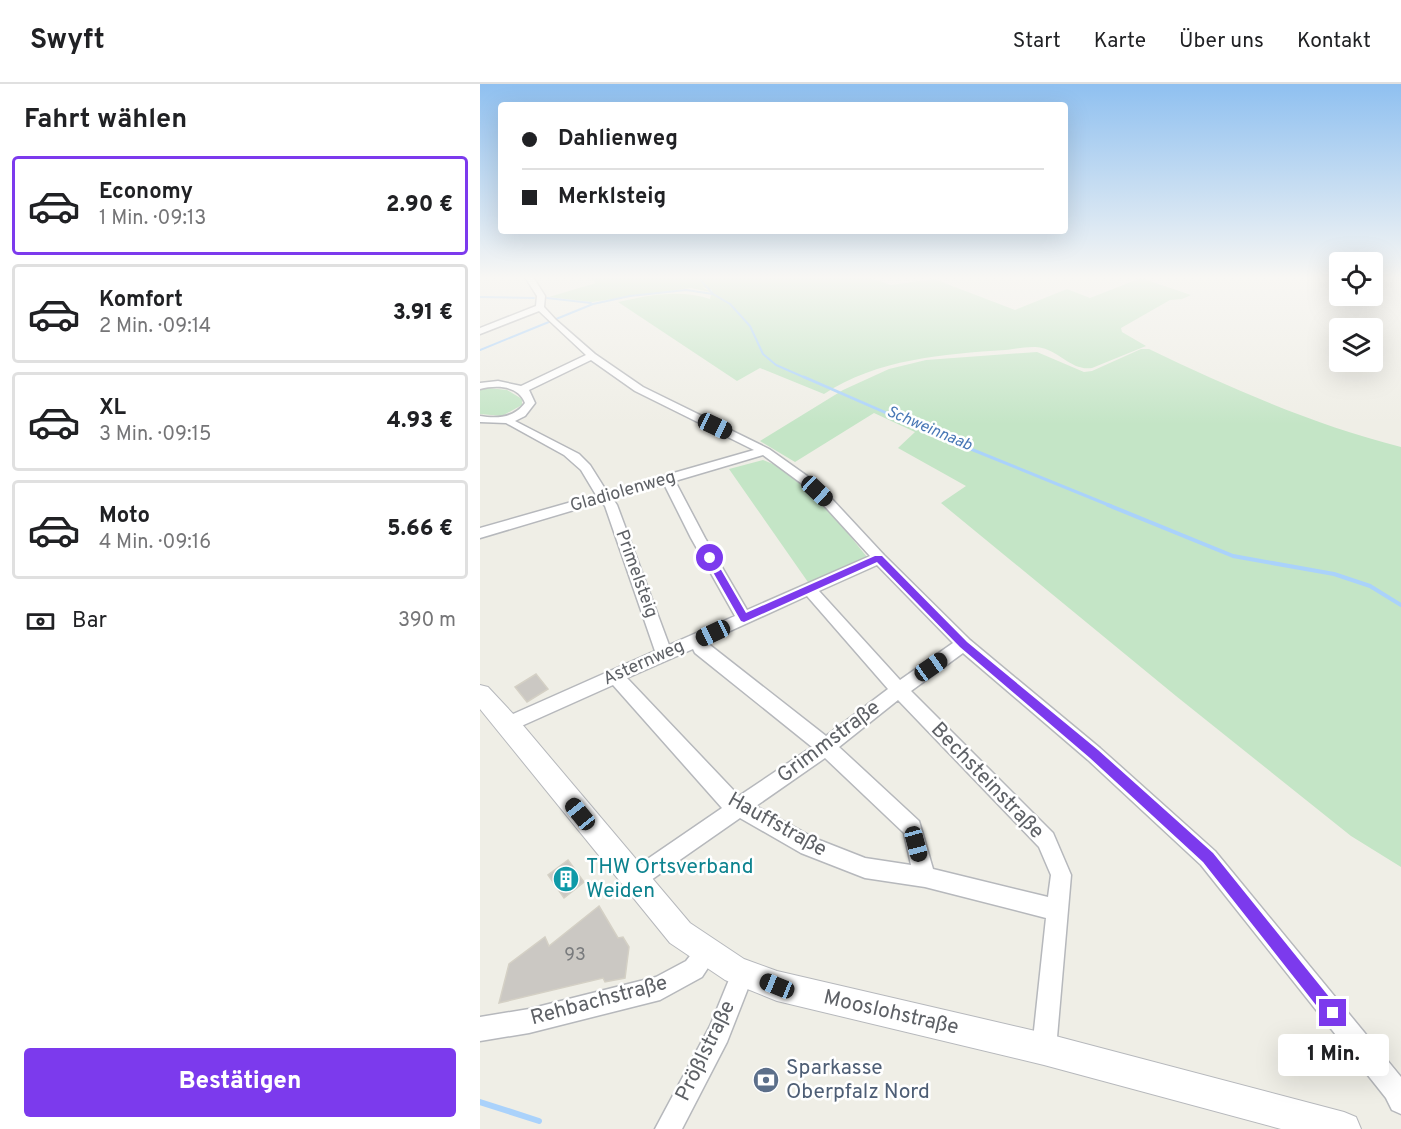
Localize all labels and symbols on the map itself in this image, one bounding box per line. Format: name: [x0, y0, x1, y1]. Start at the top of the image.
water label: Schweinnaab: [883, 402, 975, 456]
car: [695, 410, 735, 442]
street label: Gladiolenweg: [567, 466, 679, 518]
car: [798, 472, 836, 510]
street label: Primelsteig: [609, 527, 663, 621]
route start: [696, 544, 723, 571]
car: [693, 617, 733, 649]
street label: Asternweg: [600, 635, 688, 691]
car: [911, 649, 951, 685]
street label: Grimmstraße: [772, 694, 886, 790]
street label: Bechsteinstraße: [924, 717, 1050, 845]
street label: Hauffstraße: [723, 787, 831, 863]
car: [562, 794, 598, 834]
car: [903, 824, 929, 864]
place label: THW Ortsverband Weiden: [586, 854, 754, 905]
building icon: THW Ortsverband Weiden: [551, 864, 581, 894]
house number: 93: [564, 944, 586, 967]
street label: Rehbachstraße: [528, 970, 670, 1032]
car: [757, 971, 797, 1001]
street label: Mooslohstraße: [821, 984, 961, 1042]
street label: Prößlstraße: [670, 996, 742, 1106]
route end: [1319, 999, 1346, 1026]
callout: 1 Min.: [1278, 1034, 1388, 1076]
place label: Sparkasse Oberpfalz Nord: [786, 1055, 930, 1106]
bank icon: Sparkasse Oberpfalz Nord: [751, 1065, 781, 1095]

